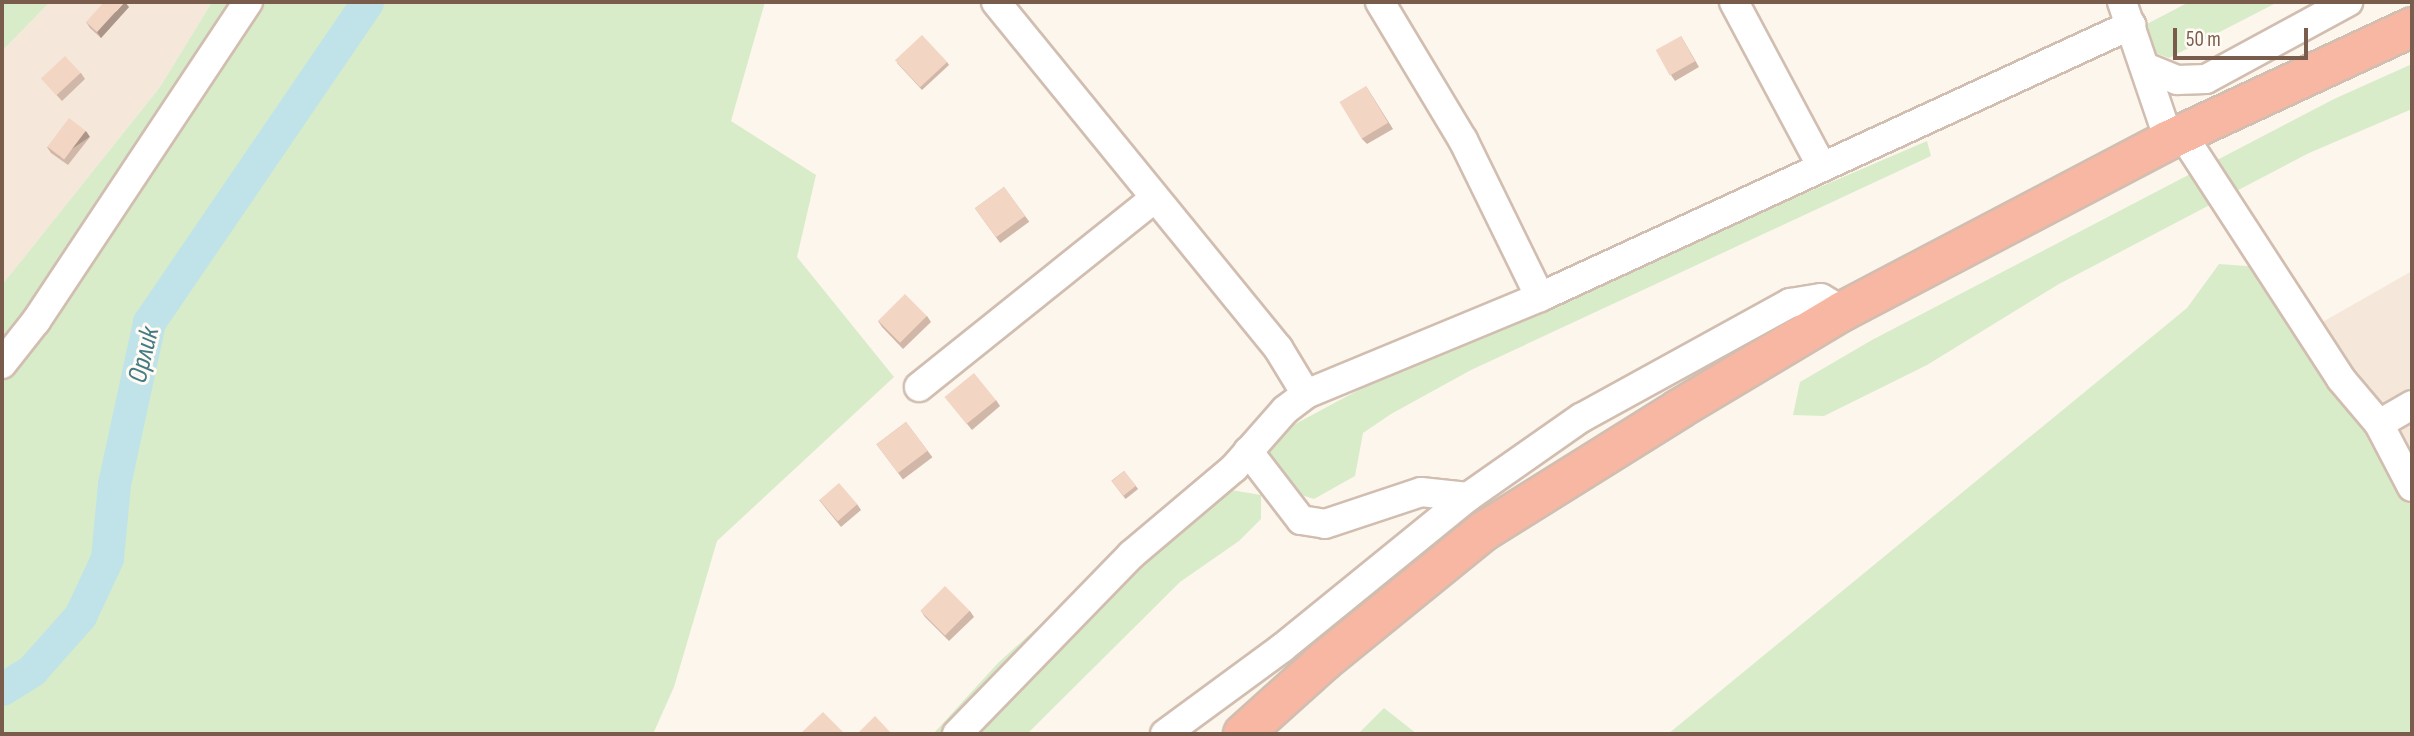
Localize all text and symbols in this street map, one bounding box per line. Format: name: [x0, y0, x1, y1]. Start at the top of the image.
scale bar: [2176, 14, 2311, 58]
text: 50 m: [2186, 27, 2221, 52]
water label: Орлик: [121, 324, 167, 386]

